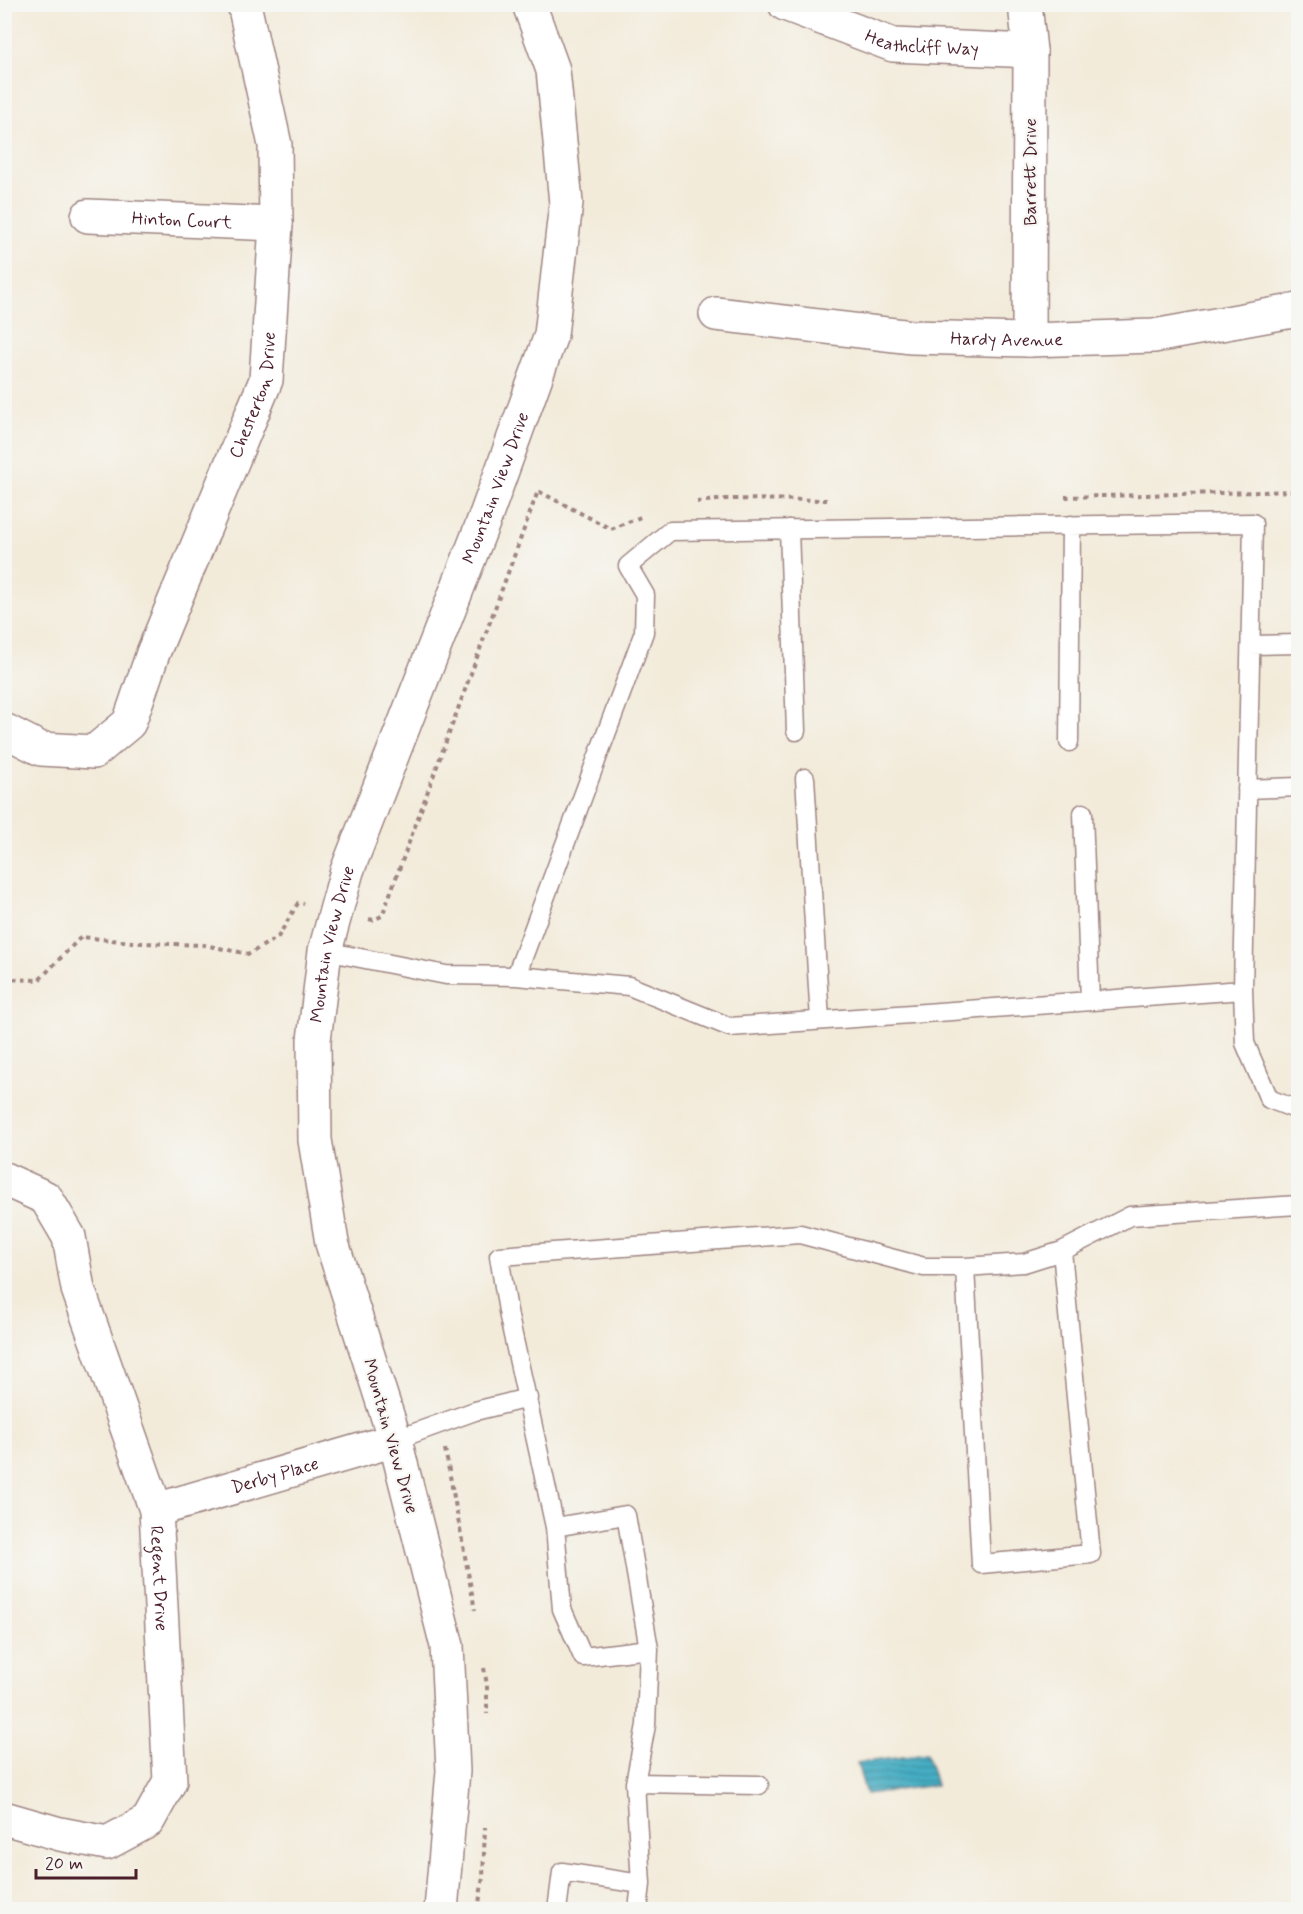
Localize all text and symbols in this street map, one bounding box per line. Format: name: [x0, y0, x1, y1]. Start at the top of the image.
street label: Heathcliff Way: [861, 24, 979, 62]
street label: Barrett Drive: [1019, 118, 1043, 226]
street label: Hinton Court: [131, 207, 233, 235]
street label: Hardy Avenue: [950, 327, 1063, 353]
street label: Chesterton Drive: [224, 331, 282, 462]
street label: Mountain View Drive: [457, 409, 535, 568]
street label: Mountain View Drive: [305, 862, 361, 1024]
street label: Mountain View Drive: [356, 1356, 424, 1517]
street label: Derby Place: [229, 1452, 322, 1500]
street label: Regent Drive: [143, 1525, 173, 1632]
scale bar: [36, 1842, 136, 1880]
text: 20 m: [45, 1852, 83, 1876]

